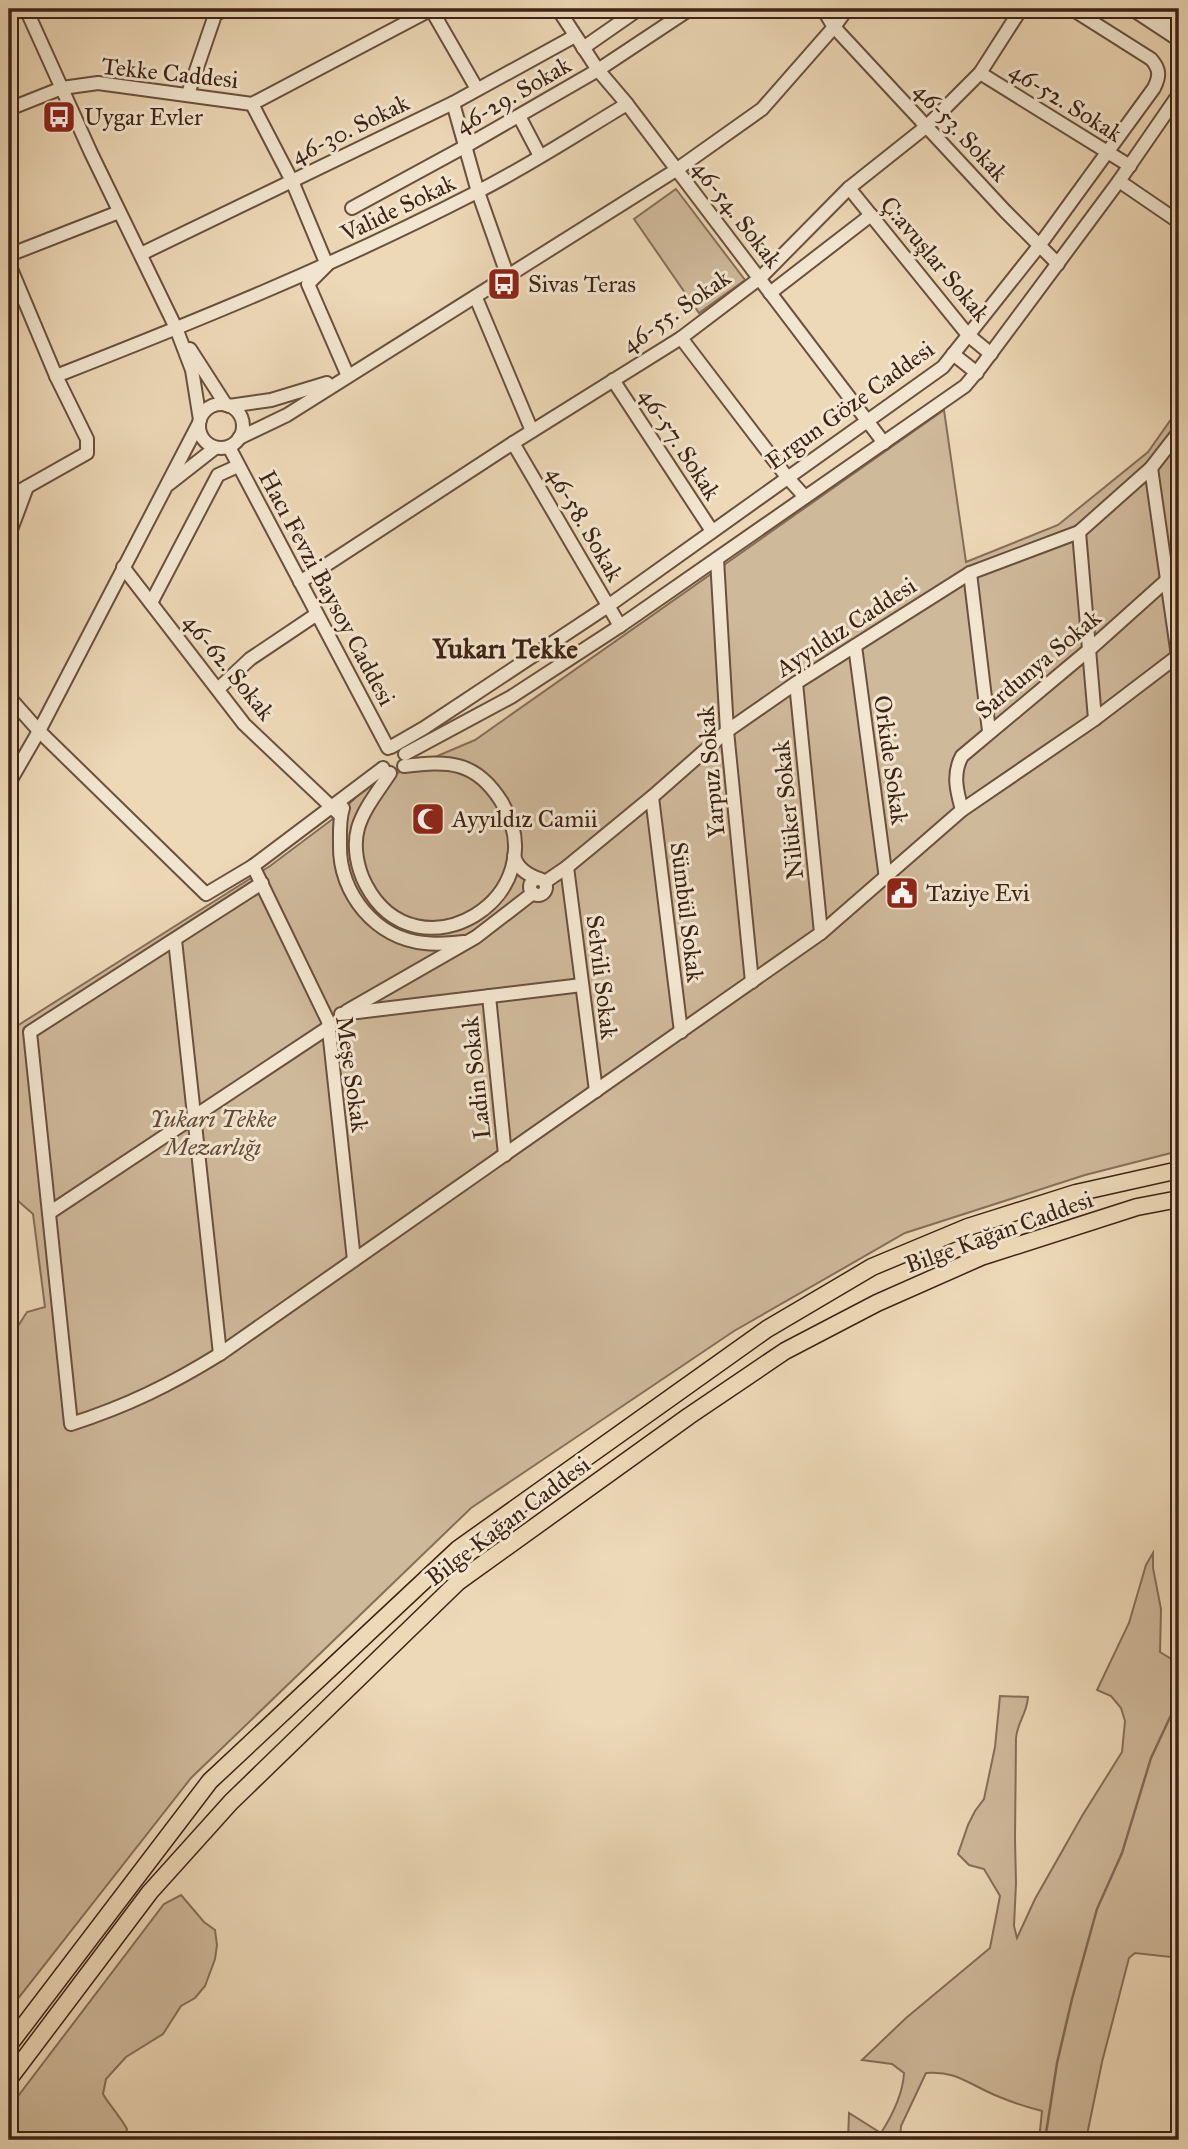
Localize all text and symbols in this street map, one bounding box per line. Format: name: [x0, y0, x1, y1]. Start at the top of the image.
street label: 46-29. Sokak: [450, 49, 577, 140]
street label: Tekke Caddesi: [100, 51, 240, 95]
street label: 46-52. Sokak: [1004, 55, 1129, 149]
street label: 46-53. Sokak: [907, 76, 1015, 188]
street label: 46-30. Sokak: [286, 87, 415, 170]
bus stop icon: Uygar Evler: [40, 98, 78, 136]
place label: Uygar Evler: [84, 102, 203, 132]
street label: 46-54. Sokak: [686, 154, 789, 275]
street label: Valide Sokak: [335, 167, 461, 249]
street label: Ç:avuşlar Sokak: [874, 190, 997, 329]
street label: 46-55. Sokak: [616, 262, 737, 359]
bus stop icon: Sivas Teras: [485, 265, 523, 303]
place label: Sivas Teras: [528, 269, 636, 299]
street label: Ergun Göze Caddesi: [760, 334, 940, 476]
street label: 46-57. Sokak: [633, 382, 728, 506]
street label: 46-58. Sokak: [540, 461, 630, 588]
street label: Hacı Fevzi Baysoy Caddesi: [252, 465, 402, 711]
street label: Ayyıldız Caddesi: [769, 570, 922, 684]
street label: Sardunya Sokak: [969, 602, 1108, 725]
street label: 46-62. Sokak: [177, 608, 282, 727]
district label: Yukarı Tekke: [431, 631, 578, 666]
street label: Orkide Sokak: [867, 693, 915, 827]
street label: Yarpuz Sokak: [690, 704, 732, 839]
street label: Nilüker Sokak: [766, 738, 810, 881]
mosque icon: Ayyıldız Camii: [409, 800, 447, 838]
place label: Ayyıldız Camii: [451, 804, 598, 834]
street label: Sümbül Sokak: [664, 840, 711, 985]
public building icon: Taziye Evi: [883, 874, 921, 912]
place label: Taziye Evi: [926, 878, 1030, 908]
street label: Selvili Sokak: [580, 913, 625, 1042]
street label: Meşe Sokak: [329, 1014, 375, 1135]
street label: Ladin Sokak: [455, 1014, 497, 1141]
park label: Yukarı Tekke Mezarlığı: [150, 1104, 277, 1162]
street label: Bilge Kağan Caddesi: [901, 1184, 1097, 1280]
street label: Bilge Kağan Caddesi: [420, 1449, 596, 1593]

